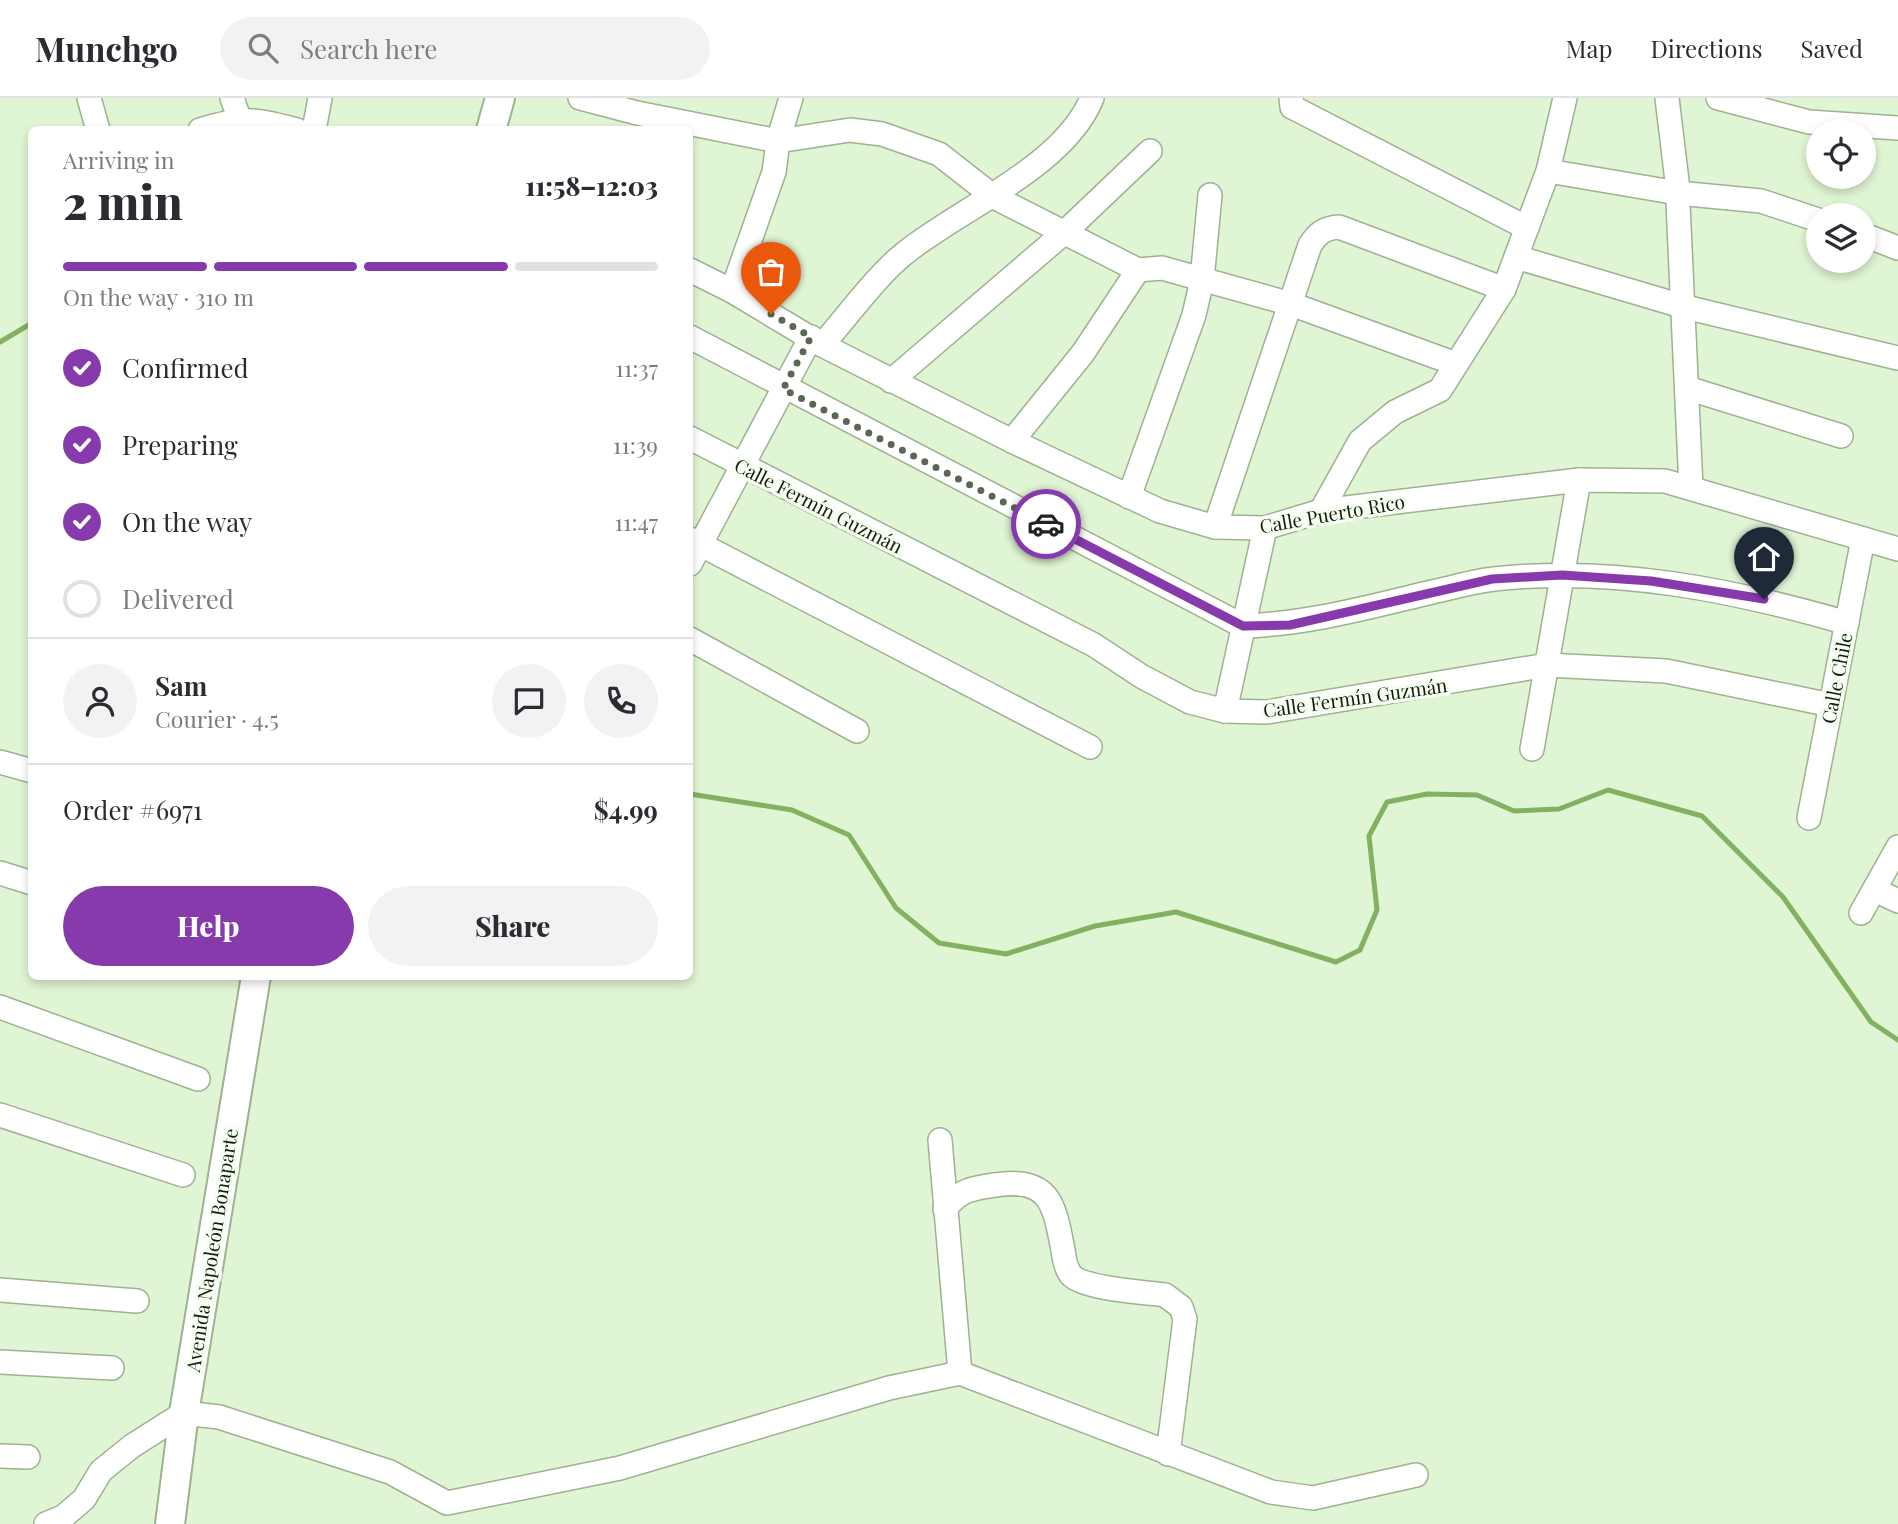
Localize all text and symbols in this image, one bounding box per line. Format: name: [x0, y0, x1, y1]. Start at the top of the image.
search box: [220, 17, 710, 80]
text: Munchgo: [35, 26, 178, 70]
icon: search: [244, 29, 282, 67]
text: Search here: [300, 31, 437, 66]
text: Map: [1566, 32, 1612, 64]
text: Directions: [1650, 32, 1763, 64]
text: Saved: [1801, 32, 1863, 64]
map controls: [1806, 119, 1876, 273]
button: locate: [1806, 119, 1876, 189]
text: Arriving in: [63, 144, 175, 175]
text: 11:58–12:03: [525, 168, 658, 203]
text: 2 min: [63, 170, 183, 232]
button: layers: [1806, 203, 1876, 273]
pin: [741, 242, 801, 314]
icon: bag: [752, 253, 790, 291]
text: On the way · 310 m: [63, 281, 254, 312]
icon: check: [63, 349, 101, 387]
text: Confirmed: [122, 350, 249, 385]
text: 11:37: [615, 352, 658, 383]
icon: check: [63, 426, 101, 464]
text: Preparing: [122, 427, 238, 462]
text: 11:39: [613, 429, 658, 460]
street label: Calle Fermín Guzmán: [730, 451, 908, 559]
street label: Calle Puerto Rico: [1257, 487, 1407, 539]
courier: [1011, 489, 1081, 559]
icon: check: [63, 503, 101, 541]
text: On the way: [122, 504, 252, 539]
icon: car: [1027, 505, 1065, 543]
text: 11:47: [614, 506, 658, 537]
pin: [1734, 527, 1794, 599]
icon: home: [1745, 538, 1783, 576]
text: Delivered: [122, 581, 234, 616]
street label: Calle Chile: [1814, 630, 1858, 726]
button: person: [63, 664, 137, 738]
button: chat: [492, 664, 566, 738]
button: phone: [584, 664, 658, 738]
text: Sam: [155, 668, 207, 703]
street label: Calle Fermín Guzmán: [1261, 671, 1449, 723]
text: Courier · 4.5: [155, 703, 279, 734]
text: Order #6971: [63, 792, 203, 827]
text: $4.99: [594, 792, 658, 827]
button: Help: [63, 886, 354, 966]
button: Share: [368, 886, 658, 966]
street label: Avenida Napoleón Bonaparte: [179, 1126, 243, 1375]

